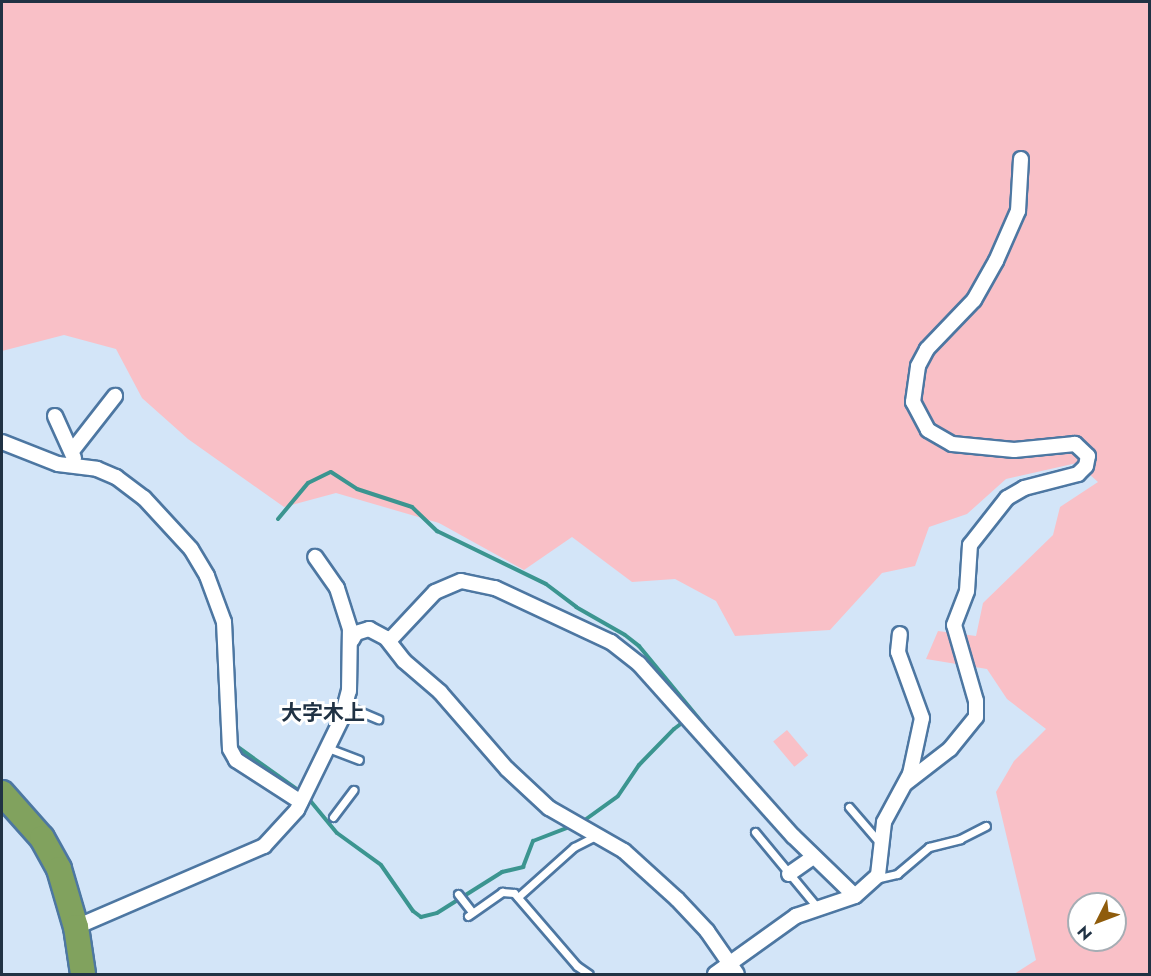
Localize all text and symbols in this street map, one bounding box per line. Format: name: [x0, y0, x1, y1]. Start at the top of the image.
district label: 大字木上: [281, 700, 365, 726]
north arrow: [1067, 892, 1127, 952]
text: N: [1072, 921, 1098, 945]

